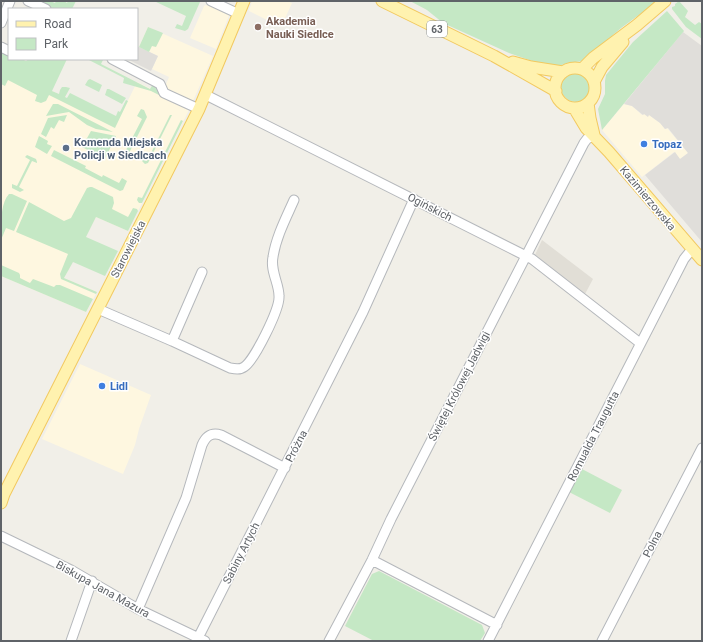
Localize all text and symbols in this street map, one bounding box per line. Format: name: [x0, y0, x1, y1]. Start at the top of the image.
legend: [8, 8, 138, 60]
place label: Akademia Nauki Siedlce: [266, 15, 334, 41]
text: Road: [44, 17, 72, 31]
road number: 63: [427, 21, 447, 37]
marker: Akademia Nauki Siedlce: [253, 22, 263, 32]
text: Park: [44, 37, 69, 51]
place label: Komenda Miejska Policji w Siedlcach: [74, 136, 166, 162]
place label: Topaz: [652, 138, 682, 151]
marker: Topaz: [639, 139, 649, 149]
marker: Komenda Miejska Policji w Siedlcach: [61, 143, 71, 153]
street label: Kazimierzowska: [617, 163, 678, 233]
street label: Ogińskich: [405, 191, 454, 224]
street label: Starowiejska: [108, 218, 148, 280]
street label: Świętej Królowej Jadwigi: [426, 329, 493, 443]
place label: Lidl: [110, 380, 128, 393]
marker: Lidl: [97, 381, 107, 391]
street label: Romualda Traugutta: [565, 389, 622, 483]
street label: Próżna: [283, 428, 310, 464]
street label: Sabiny Artych: [220, 520, 262, 586]
street label: Polna: [640, 529, 665, 560]
street label: Biskupa Jana Mazura: [54, 558, 152, 621]

